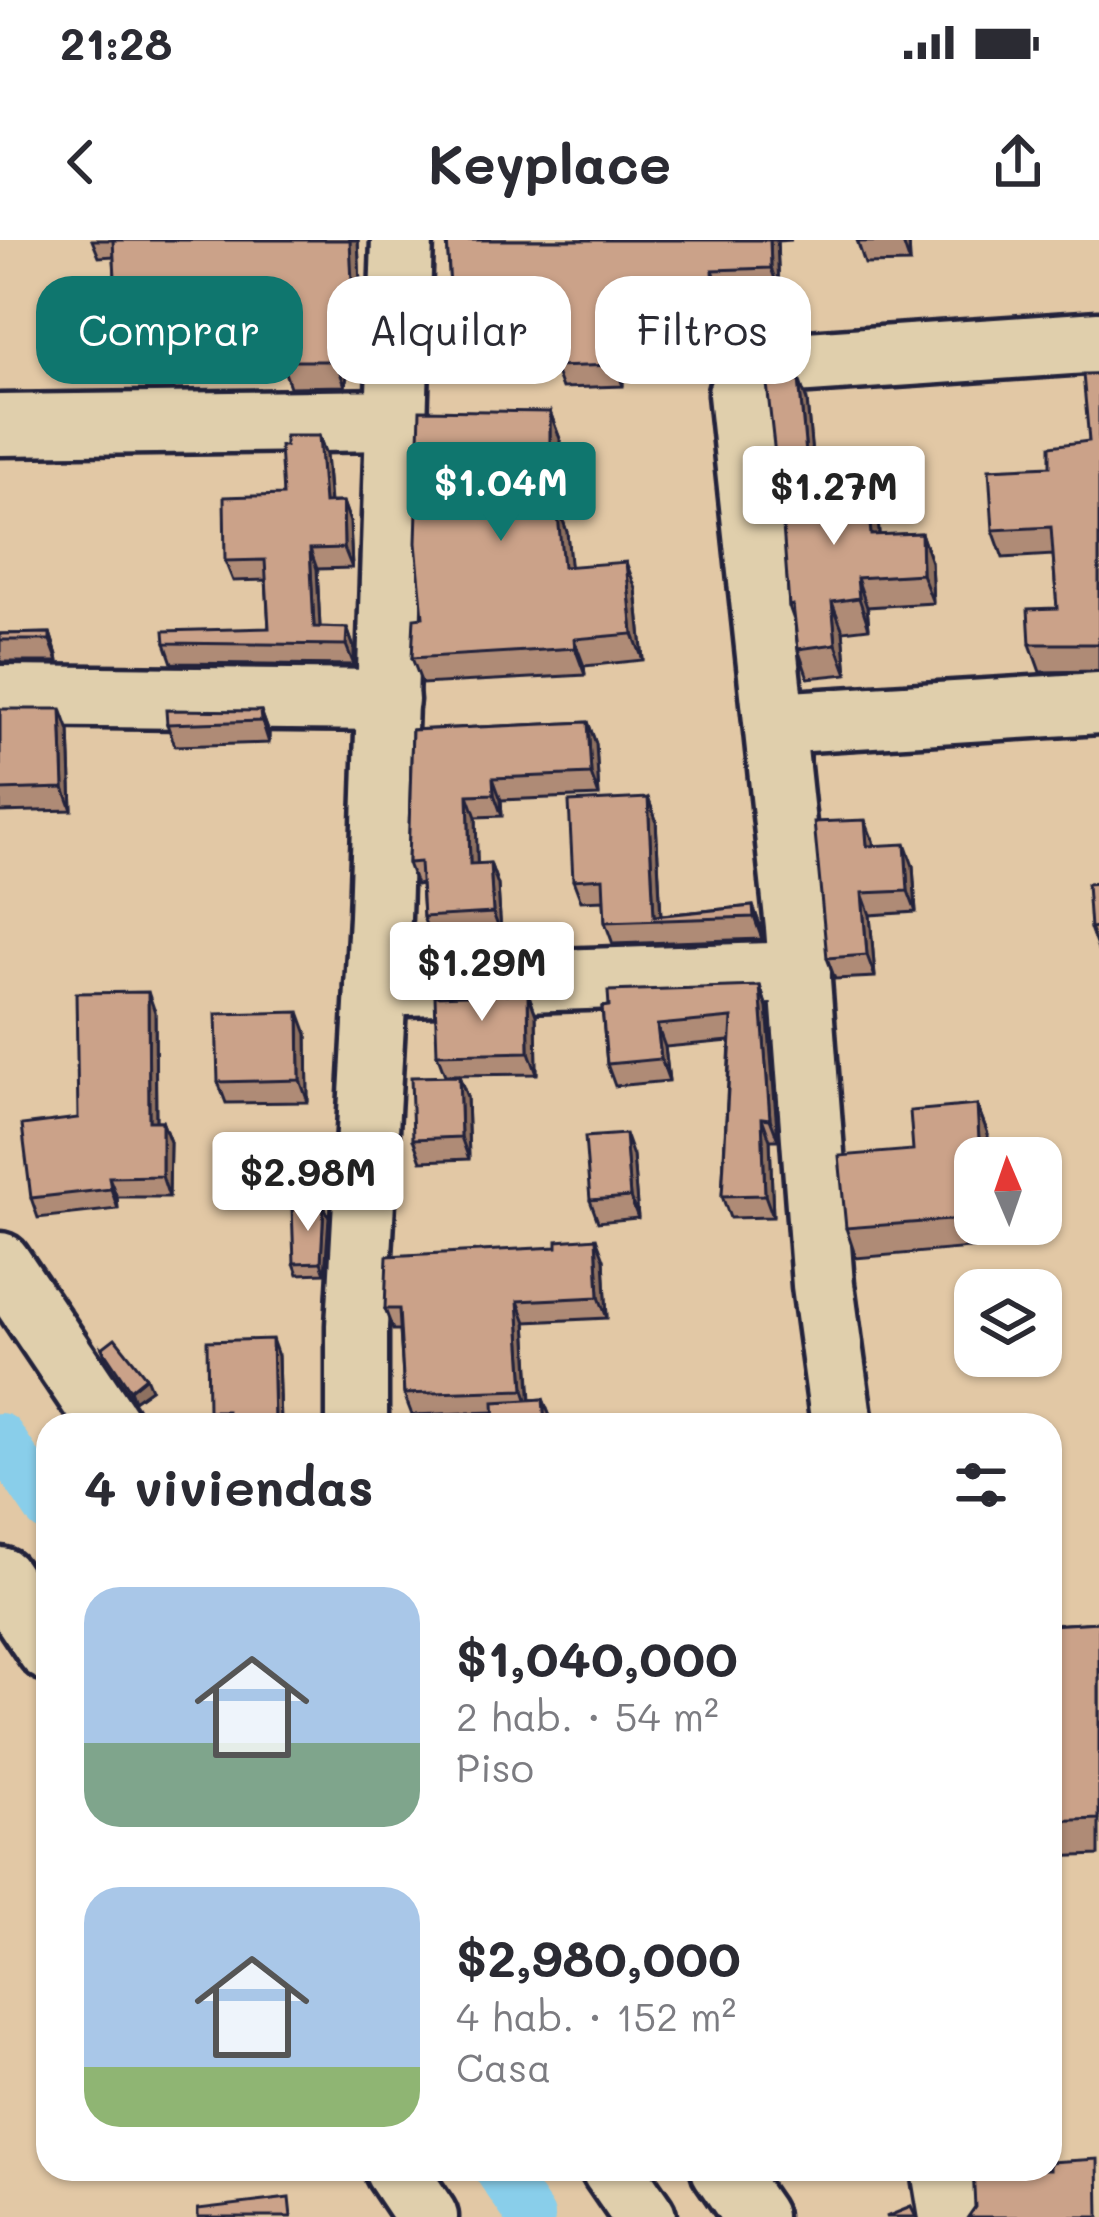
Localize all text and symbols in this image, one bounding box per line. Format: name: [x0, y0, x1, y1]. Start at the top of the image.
text: 21:28: [60, 13, 172, 71]
text: Keyplace: [428, 127, 671, 198]
icon: back: [48, 129, 114, 195]
icon: share: [985, 129, 1051, 195]
chip: Comprar: [36, 276, 303, 384]
chip: Alquilar: [327, 276, 571, 384]
chip: Filtros: [595, 276, 811, 384]
pin: $1.04M: [403, 442, 599, 544]
pin: $1.27M: [736, 446, 932, 548]
text: $1.04M: [434, 455, 568, 506]
text: $1.27M: [770, 459, 898, 510]
pin: $1.29M: [384, 922, 580, 1024]
text: $1.29M: [417, 935, 547, 986]
pin: $2.98M: [210, 1132, 406, 1234]
north arrow: [954, 1137, 1062, 1245]
map controls: [954, 1137, 1062, 1377]
text: $2.98M: [239, 1145, 377, 1196]
button: layers: [954, 1269, 1062, 1377]
text: 4 viviendas: [84, 1452, 373, 1519]
icon: filters: [948, 1452, 1014, 1518]
text: $1,040,000: [456, 1623, 738, 1690]
icon: home: [180, 1635, 324, 1779]
text: 2 hab. · 54 m²: [456, 1690, 719, 1741]
text: Piso: [456, 1741, 534, 1792]
text: $2,980,000: [456, 1923, 741, 1990]
icon: home: [180, 1935, 324, 2079]
text: 4 hab. · 152 m²: [456, 1990, 736, 2041]
text: Casa: [456, 2041, 551, 2092]

